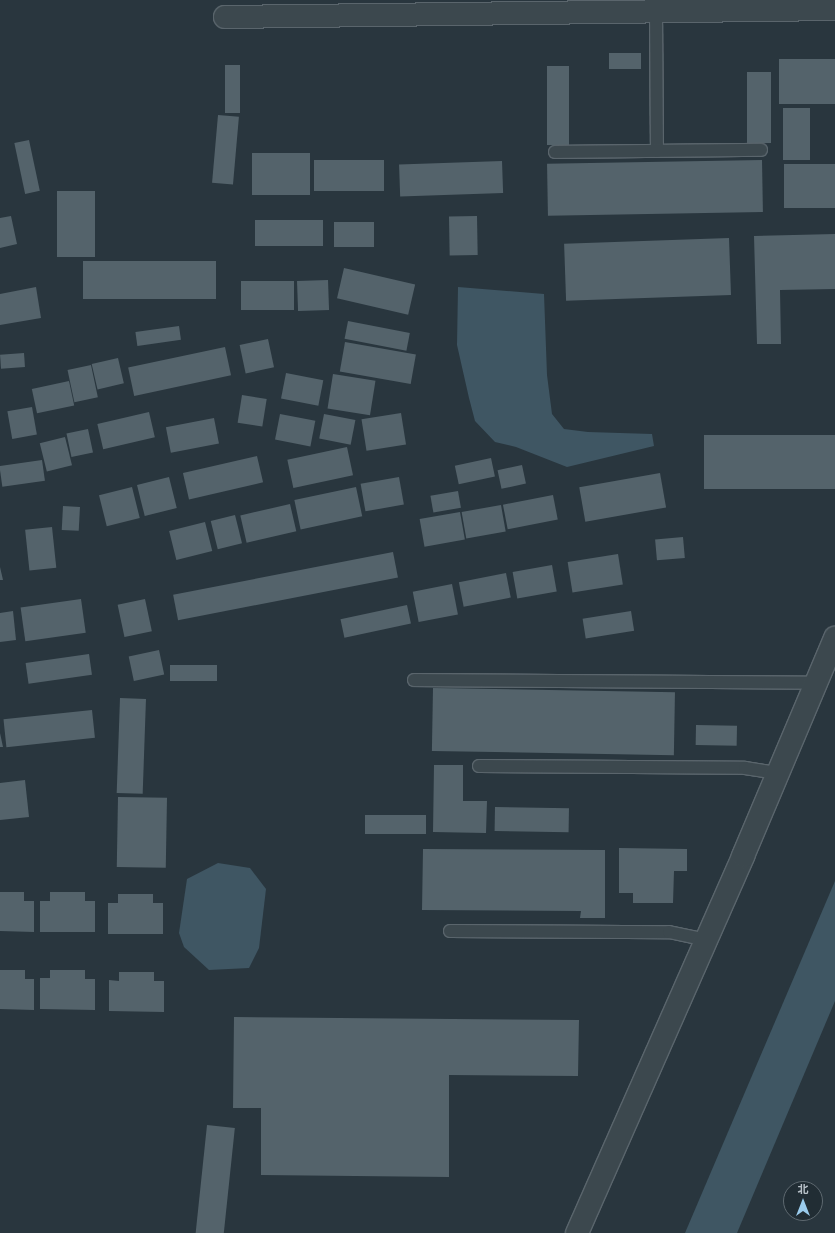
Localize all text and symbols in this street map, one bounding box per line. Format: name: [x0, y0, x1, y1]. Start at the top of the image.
north arrow: [783, 1181, 823, 1221]
text: 北: [798, 1184, 809, 1195]

